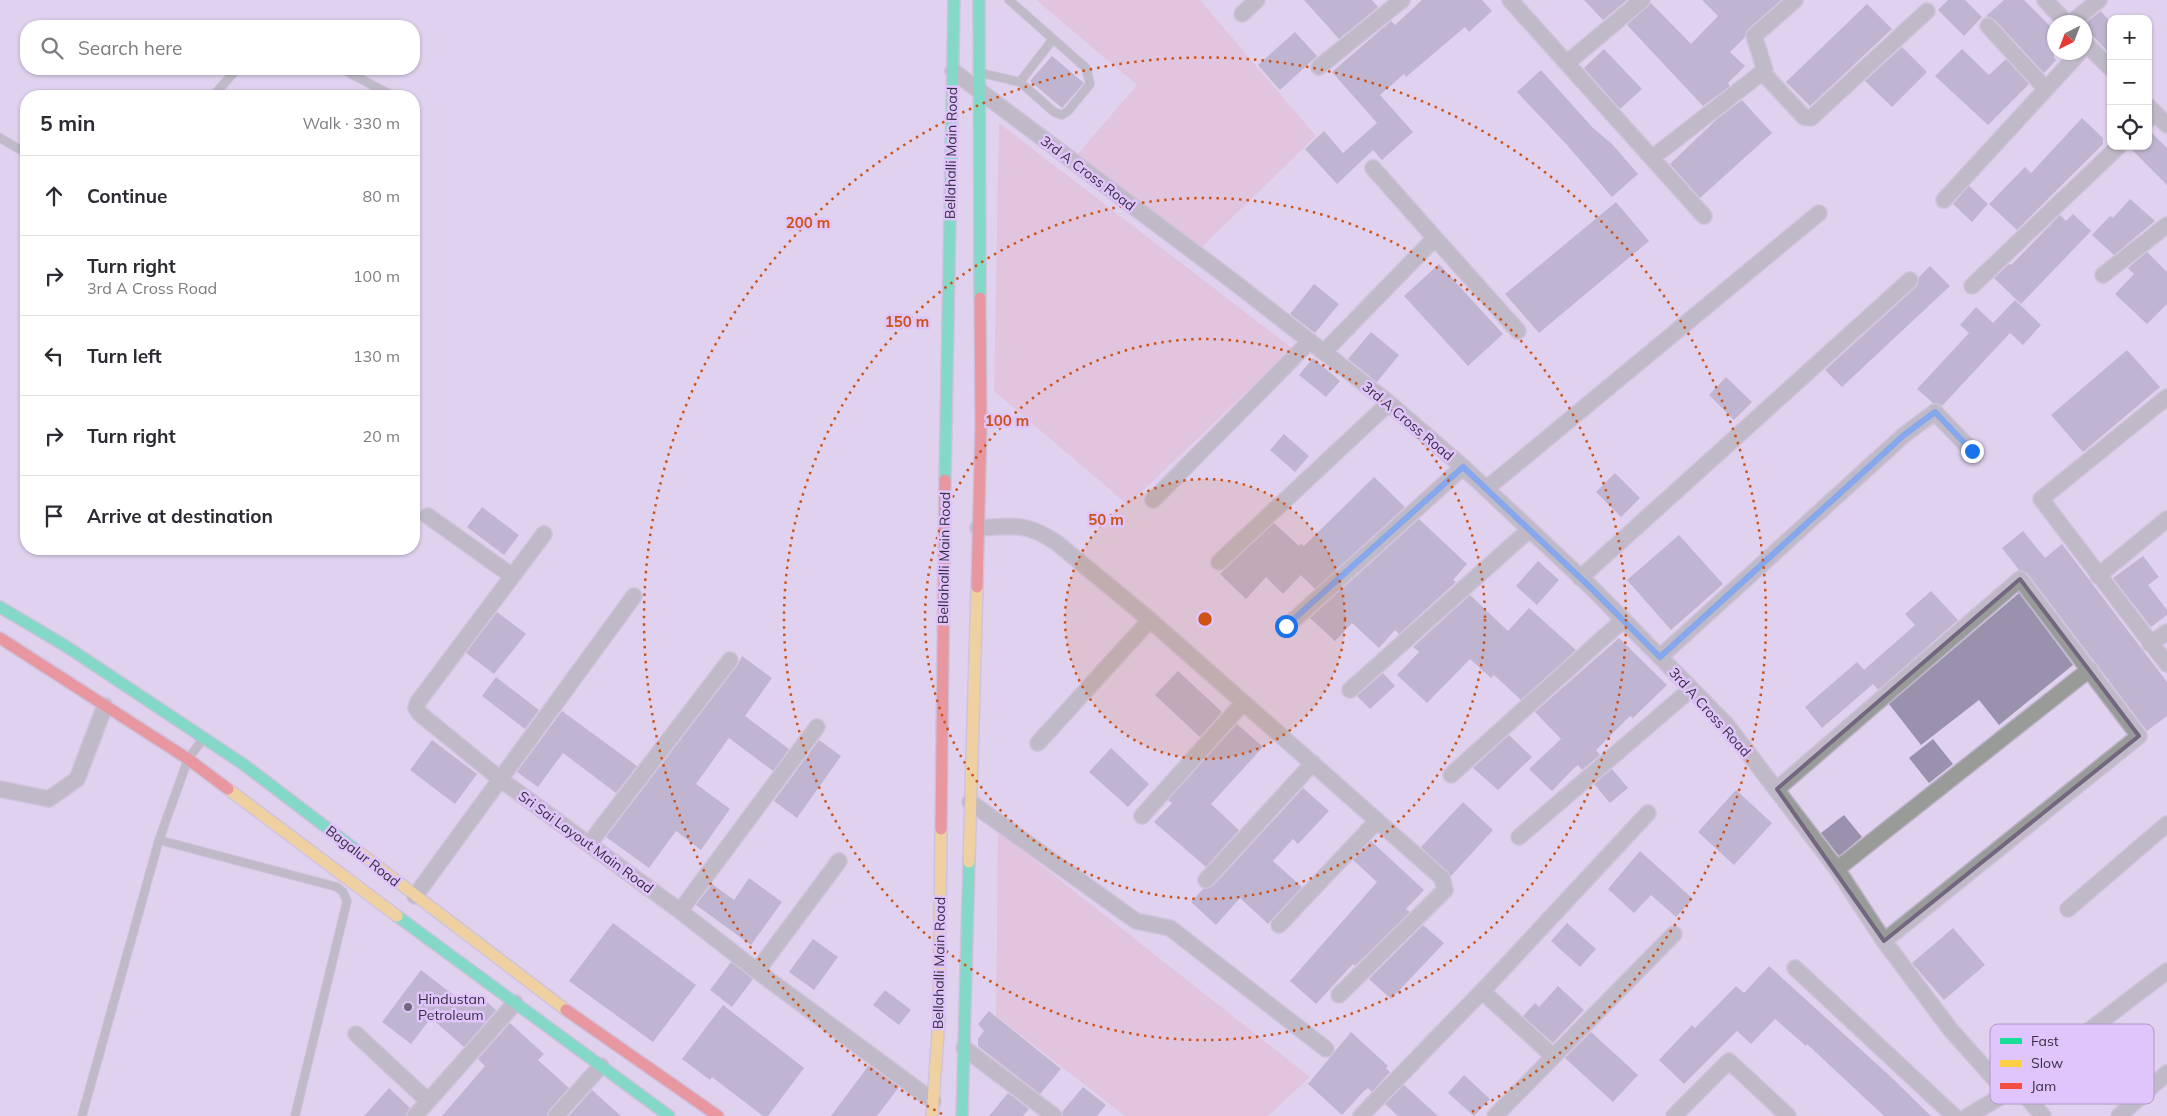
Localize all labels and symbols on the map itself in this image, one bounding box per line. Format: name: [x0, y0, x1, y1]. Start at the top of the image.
north arrow: [2047, 15, 2092, 60]
street label: Bellahalli Main Road: [941, 87, 961, 219]
street label: 3rd A Cross Road: [1037, 132, 1139, 214]
text: 200 m: [786, 213, 830, 232]
text: 150 m: [885, 312, 929, 331]
street label: 3rd A Cross Road: [1359, 378, 1457, 464]
text: 100 m: [985, 411, 1029, 430]
route end: [1961, 440, 1984, 463]
street label: Bellahalli Main Road: [934, 492, 954, 624]
text: 50 m: [1088, 510, 1124, 529]
centre of rings: [1196, 610, 1214, 628]
route start: [1275, 615, 1298, 638]
street label: 3rd A Cross Road: [1665, 664, 1755, 760]
street label: Sri Sai Layout Main Road: [515, 787, 657, 897]
street label: Bagalur Road: [322, 821, 404, 891]
street label: Bellahalli Main Road: [929, 897, 949, 1029]
place label: Hindustan Petroleum: [418, 990, 485, 1024]
marker: Hindustan Petroleum: [402, 1001, 414, 1013]
legend: [1990, 1024, 2154, 1104]
text: Fast: [2031, 1032, 2059, 1050]
text: Slow: [2031, 1054, 2063, 1072]
text: Jam: [2031, 1077, 2056, 1095]

